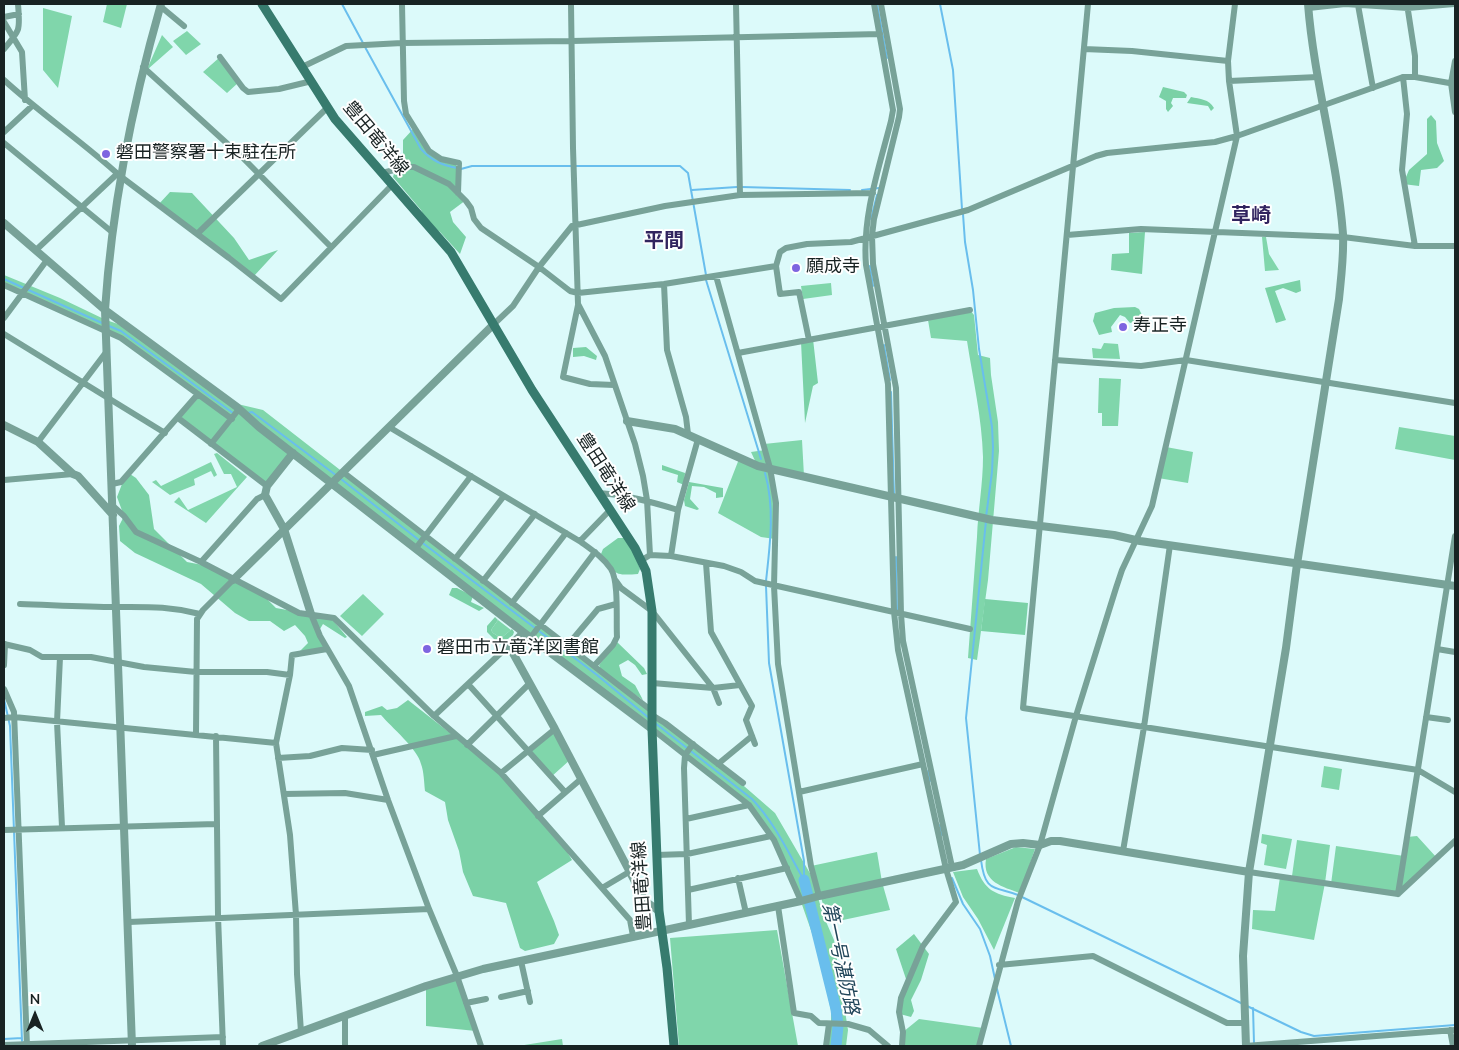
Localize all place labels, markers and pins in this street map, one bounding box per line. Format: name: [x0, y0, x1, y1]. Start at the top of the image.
place label: 磐田警察署十束駐在所: [116, 143, 296, 165]
marker: 磐田警察署十束駐在所: [100, 148, 112, 160]
place label: 願成寺: [806, 257, 860, 279]
marker: 願成寺: [790, 262, 802, 274]
place label: 寿正寺: [1133, 316, 1187, 338]
marker: 寿正寺: [1117, 321, 1129, 333]
place label: 磐田市立竜洋図書館: [437, 638, 599, 660]
marker: 磐田市立竜洋図書館: [421, 643, 433, 655]

